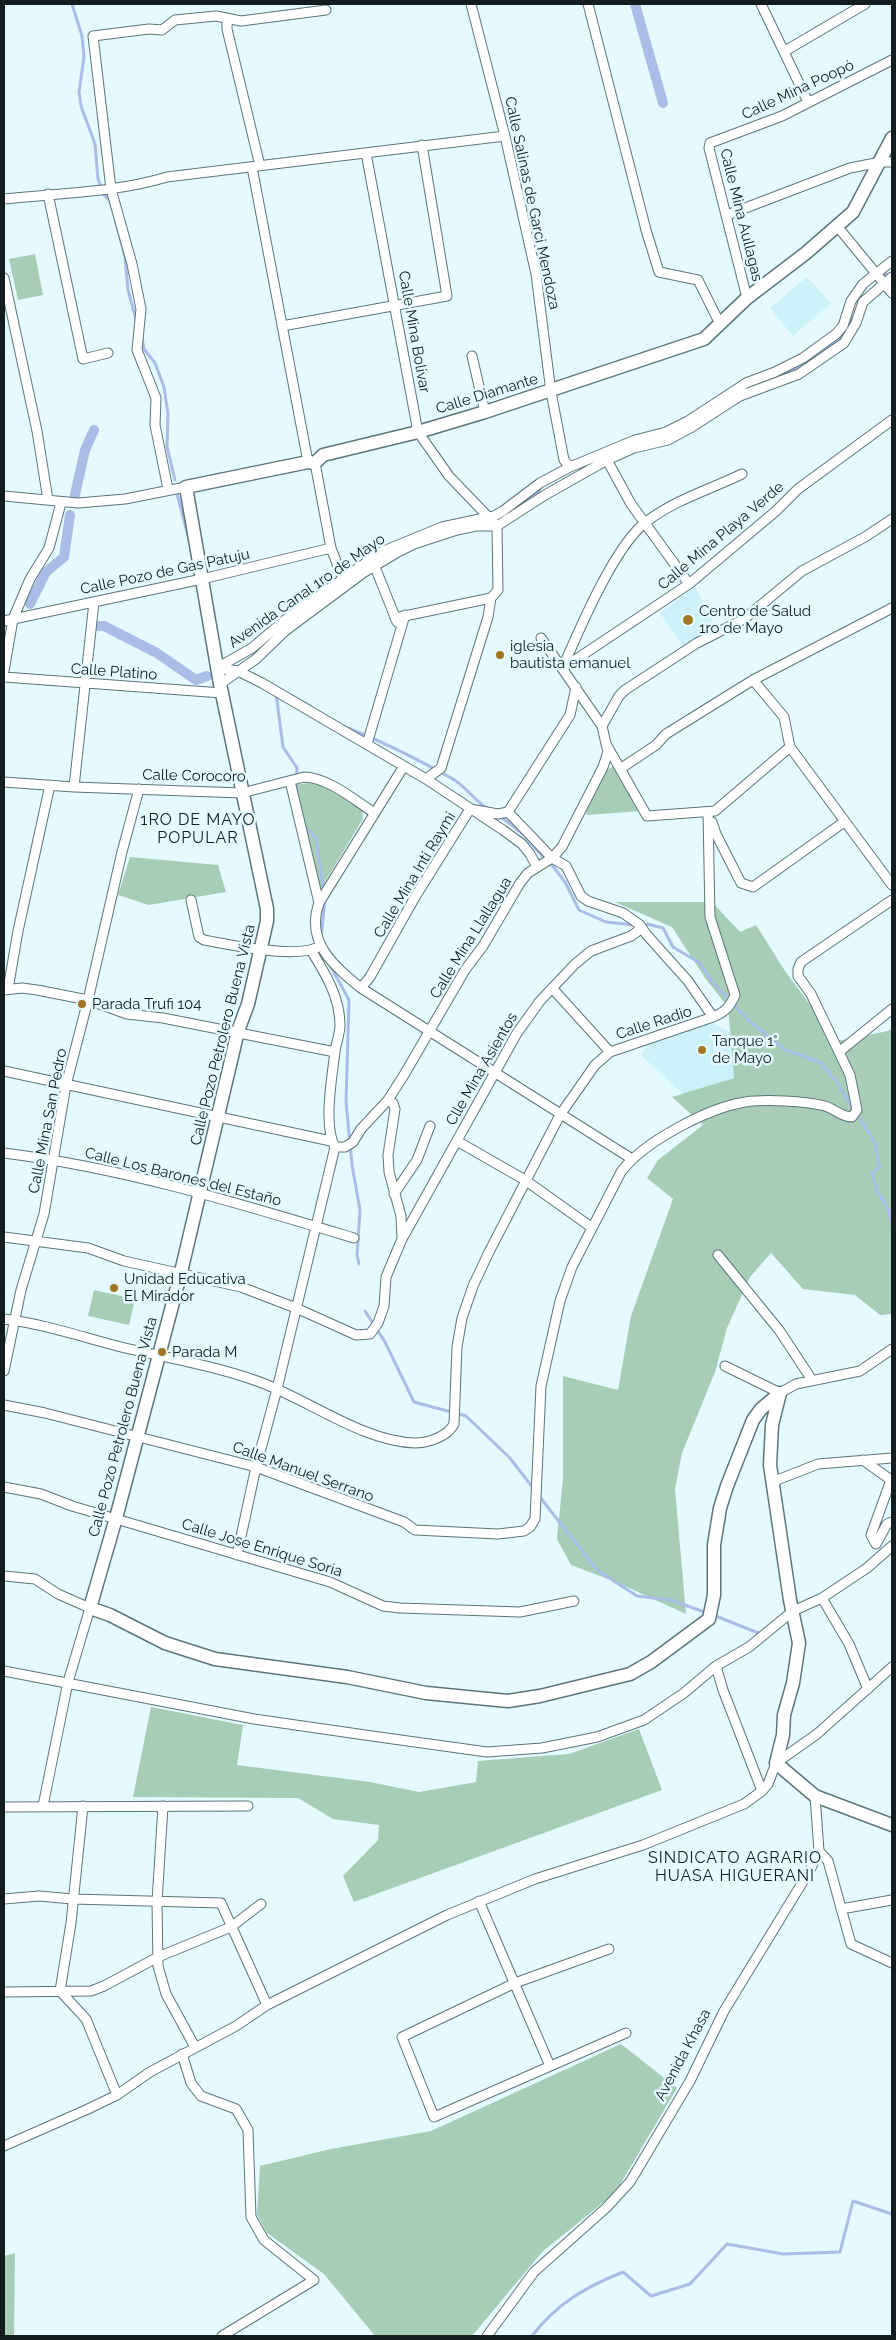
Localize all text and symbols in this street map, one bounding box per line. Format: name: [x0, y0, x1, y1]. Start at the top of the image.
street label: Calle Mina Poopó: [739, 56, 857, 124]
street label: Calle Salinas de Garci Mendoza: [501, 95, 563, 311]
street label: Calle Mina Aullagas: [716, 147, 766, 283]
street label: Calle Mina Bolivar: [394, 269, 434, 395]
street label: Calle Diamante: [434, 370, 540, 418]
street label: Calle Mina Playa Verde: [654, 478, 788, 594]
street label: Avenida Canal 1ro de Mayo: [225, 530, 389, 652]
street label: Calle Pozo de Gas Patuju: [79, 545, 251, 599]
place label: Centro de Salud 1ro de Mayo: [699, 602, 811, 637]
marker: Centro de Salud 1ro de Mayo: [681, 613, 695, 627]
place label: iglesia bautista emanuel: [510, 637, 630, 672]
marker: iglesia bautista emanuel: [494, 649, 506, 661]
street label: Calle Platino: [70, 660, 158, 684]
street label: Calle Corocoro: [142, 766, 246, 786]
street label: Calle Mina Inti Raymi: [370, 809, 460, 941]
district label: 1RO DE MAYO POPULAR: [139, 810, 257, 848]
street label: Calle Mina Llallagua: [426, 874, 516, 1002]
street label: Calle Pozo Petrolero Buena Vista: [187, 923, 259, 1147]
place label: Parada Trufi 104: [92, 995, 201, 1013]
marker: Parada Trufi 104: [76, 998, 88, 1010]
street label: Calle Radio: [614, 1002, 694, 1044]
street label: Clle Mina Asientos: [442, 1009, 522, 1129]
place label: Tanque 1° de Mayo: [712, 1032, 777, 1067]
marker: Tanque 1° de Mayo: [696, 1044, 708, 1056]
street label: Calle Mina San Pedro: [25, 1047, 71, 1195]
street label: Calle Los Barones del Estaño: [83, 1144, 283, 1210]
place label: Unidad Educativa El Mirador: [124, 1270, 246, 1305]
marker: Unidad Educativa El Mirador: [108, 1282, 120, 1294]
street label: Calle Pozo Petrolero Buena Vista: [85, 1315, 161, 1539]
place label: Parada M: [172, 1343, 237, 1361]
marker: Parada M: [156, 1346, 168, 1358]
street label: Calle Manuel Serrano: [230, 1438, 376, 1506]
street label: Calle Jose Enrique Soria: [180, 1515, 344, 1581]
district label: SINDICATO AGRARIO HUASA HIGUERANI: [646, 1848, 824, 1886]
street label: Avenida Khasa: [651, 2006, 715, 2104]

